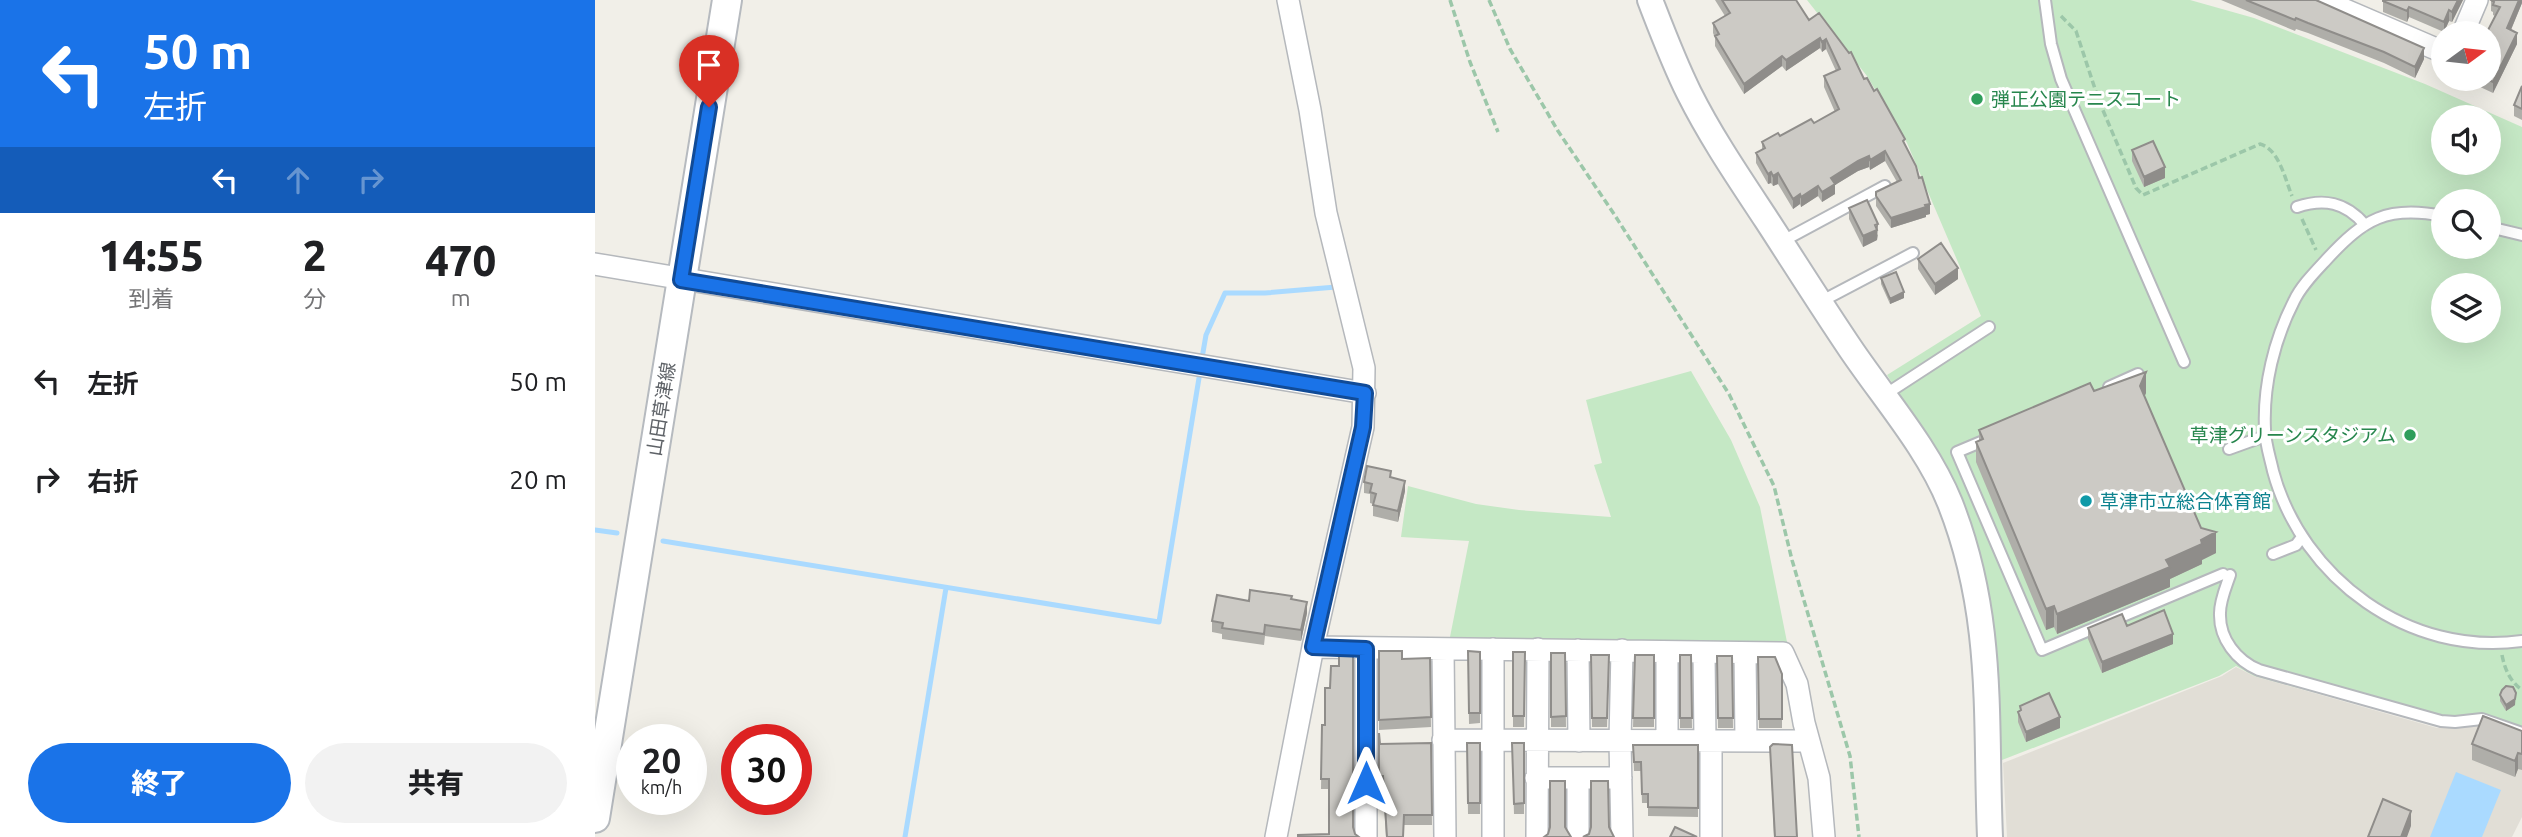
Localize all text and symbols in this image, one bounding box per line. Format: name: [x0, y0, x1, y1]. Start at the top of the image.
north arrow: [2431, 21, 2501, 91]
map controls: [2431, 21, 2501, 343]
text: 50 m: [143, 23, 252, 78]
icon: left: [28, 28, 119, 119]
pin: [679, 35, 739, 107]
icon: arrive: [690, 46, 728, 84]
text: 左折: [143, 88, 207, 124]
place label: 弾正公園テニスコート: [1991, 88, 2181, 110]
marker: 弾正公園テニスコート: [1969, 91, 1985, 107]
button: sound: [2431, 105, 2501, 175]
icon: left: [206, 161, 244, 199]
icon: ahead: [279, 161, 317, 199]
icon: right: [352, 161, 390, 199]
button: search: [2431, 189, 2501, 259]
text: 14:55: [99, 232, 204, 279]
text: 2: [303, 232, 326, 279]
text: 470: [425, 237, 496, 284]
button: layers: [2431, 273, 2501, 343]
text: m: [451, 285, 471, 310]
text: 到着: [128, 286, 174, 311]
text: 分: [303, 286, 326, 311]
street label: 山田草津線: [643, 360, 679, 458]
icon: left: [28, 362, 66, 400]
text: 50 m: [509, 367, 567, 396]
text: 左折: [87, 369, 139, 398]
place label: 草津グリーンスタジアム: [2190, 424, 2396, 446]
marker: 草津グリーンスタジアム: [2402, 427, 2418, 443]
icon: right: [28, 460, 66, 498]
text: 20 m: [509, 465, 567, 494]
text: 右折: [87, 467, 139, 496]
place label: 草津市立総合体育館: [2100, 490, 2271, 512]
marker: 草津市立総合体育館: [2078, 493, 2094, 509]
speed limit sign: 30: [721, 724, 812, 815]
text: 20: [642, 740, 681, 780]
button: 終了: [28, 743, 291, 823]
button: 共有: [305, 743, 567, 823]
position arrow: [1329, 746, 1403, 820]
text: km/h: [641, 777, 682, 797]

